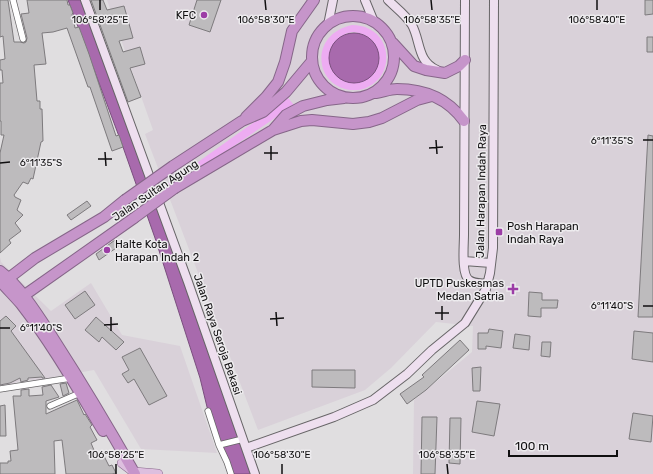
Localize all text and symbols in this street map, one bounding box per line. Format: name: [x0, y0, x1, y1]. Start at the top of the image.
place label: KFC: [176, 9, 196, 22]
marker: KFC: [199, 10, 209, 20]
text: 106°58'25"E: [72, 14, 128, 26]
text: 106°58'30"E: [237, 14, 295, 26]
text: 106°58'35"E: [404, 14, 460, 26]
text: 106°58'40"E: [569, 14, 625, 26]
street label: Jalan Harapan Indah Raya: [474, 124, 489, 258]
text: 6°11'35"S: [591, 135, 633, 147]
text: 6°11'35"S: [20, 157, 62, 169]
street label: Jalan Sultan Agung: [110, 157, 201, 224]
place label: Posh Harapan Indah Raya: [507, 220, 579, 246]
marker: Posh Harapan Indah Raya: [494, 227, 504, 237]
place label: Halte Kota Harapan Indah 2: [115, 238, 199, 264]
marker: Halte Kota Harapan Indah 2: [102, 245, 112, 255]
street label: Jalan Raya Seroja Bekasi: [191, 272, 244, 396]
place label: UPTD Puskesmas Medan Satria: [415, 277, 504, 303]
marker: UPTD Puskesmas Medan Satria: [507, 283, 519, 295]
text: 6°11'40"S: [591, 300, 633, 312]
text: 6°11'40"S: [20, 322, 62, 334]
scale bar: [509, 432, 617, 458]
text: 100 m: [515, 439, 549, 453]
text: 106°58'25"E: [88, 449, 144, 461]
text: 106°58'30"E: [253, 449, 311, 461]
text: 106°58'35"E: [419, 449, 475, 461]

